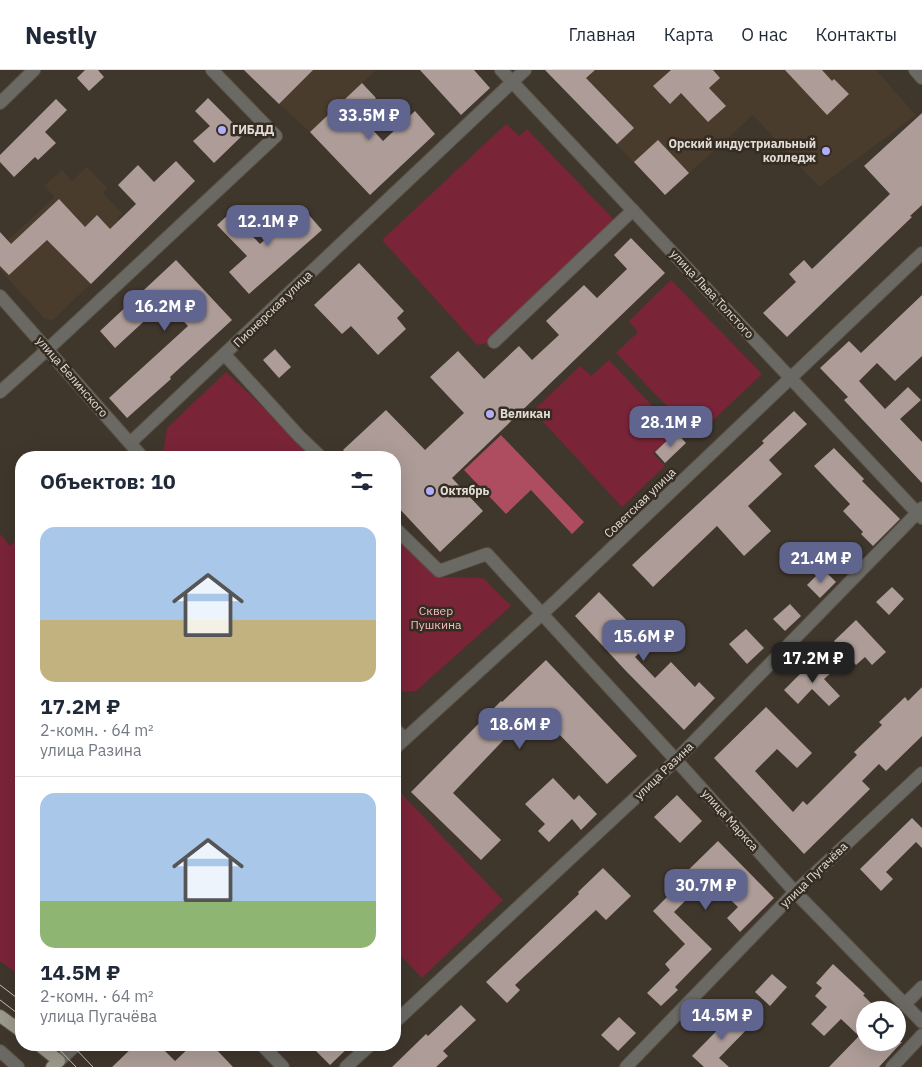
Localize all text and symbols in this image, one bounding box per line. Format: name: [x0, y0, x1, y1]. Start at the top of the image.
text: Nestly: [25, 19, 97, 51]
text: Главная: [568, 23, 636, 46]
text: Карта: [664, 23, 713, 46]
text: О нас: [741, 23, 788, 46]
text: Контакты: [816, 23, 897, 46]
pin: 33.5M ₽: [323, 98, 415, 141]
text: 33.5M ₽: [338, 105, 400, 125]
place label: ГИБДД: [232, 122, 275, 137]
marker: ГИБДД: [216, 124, 228, 136]
place label: Орский индустриальный колледж: [668, 136, 816, 165]
marker: Орский индустриальный колледж: [820, 145, 832, 157]
pin: 12.1M ₽: [222, 204, 314, 247]
text: 12.1M ₽: [237, 211, 299, 231]
street label: улица Льва Толстого: [667, 246, 758, 341]
street label: Пионерская улица: [230, 267, 316, 350]
pin: 16.2M ₽: [119, 290, 211, 332]
text: 16.2M ₽: [134, 296, 196, 316]
street label: улица Белинского: [33, 333, 112, 420]
place label: Великан: [500, 406, 551, 421]
pin: 28.1M ₽: [625, 406, 717, 448]
marker: Великан: [484, 408, 496, 420]
text: 28.1M ₽: [640, 412, 702, 432]
street label: Советская улица: [601, 464, 679, 541]
text: Объектов: 10: [40, 467, 176, 495]
icon: filters: [348, 467, 376, 495]
place label: Октябрь: [440, 483, 490, 498]
marker: Октябрь: [424, 485, 436, 497]
pin: 21.4M ₽: [775, 542, 867, 584]
text: 21.4M ₽: [790, 548, 852, 568]
icon: home: [163, 560, 253, 650]
park label: Сквер Пушкина: [410, 603, 462, 632]
pin: 15.6M ₽: [598, 620, 690, 662]
text: 15.6M ₽: [613, 626, 675, 646]
pin: 17.2M ₽: [767, 642, 859, 684]
text: 17.2M ₽: [782, 648, 844, 668]
text: 17.2M ₽: [40, 692, 120, 720]
pin: 18.6M ₽: [474, 708, 566, 750]
text: 18.6M ₽: [489, 714, 551, 734]
text: 2-комн. · 64 m²: [40, 720, 154, 740]
street label: улица Разина: [631, 738, 697, 802]
text: улица Разина: [40, 740, 142, 760]
street label: улица Маркса: [699, 786, 762, 854]
icon: home: [163, 825, 253, 915]
street label: улица Пугачёва: [777, 838, 851, 911]
pin: 30.7M ₽: [660, 868, 752, 911]
text: 30.7M ₽: [675, 875, 737, 895]
text: 14.5M ₽: [40, 958, 120, 986]
text: 2-комн. · 64 m²: [40, 986, 154, 1006]
pin: 14.5M ₽: [676, 998, 768, 1041]
map controls: [856, 1001, 906, 1051]
button: locate: [856, 1001, 906, 1051]
text: 14.5M ₽: [691, 1005, 753, 1025]
text: улица Пугачёва: [40, 1006, 157, 1026]

